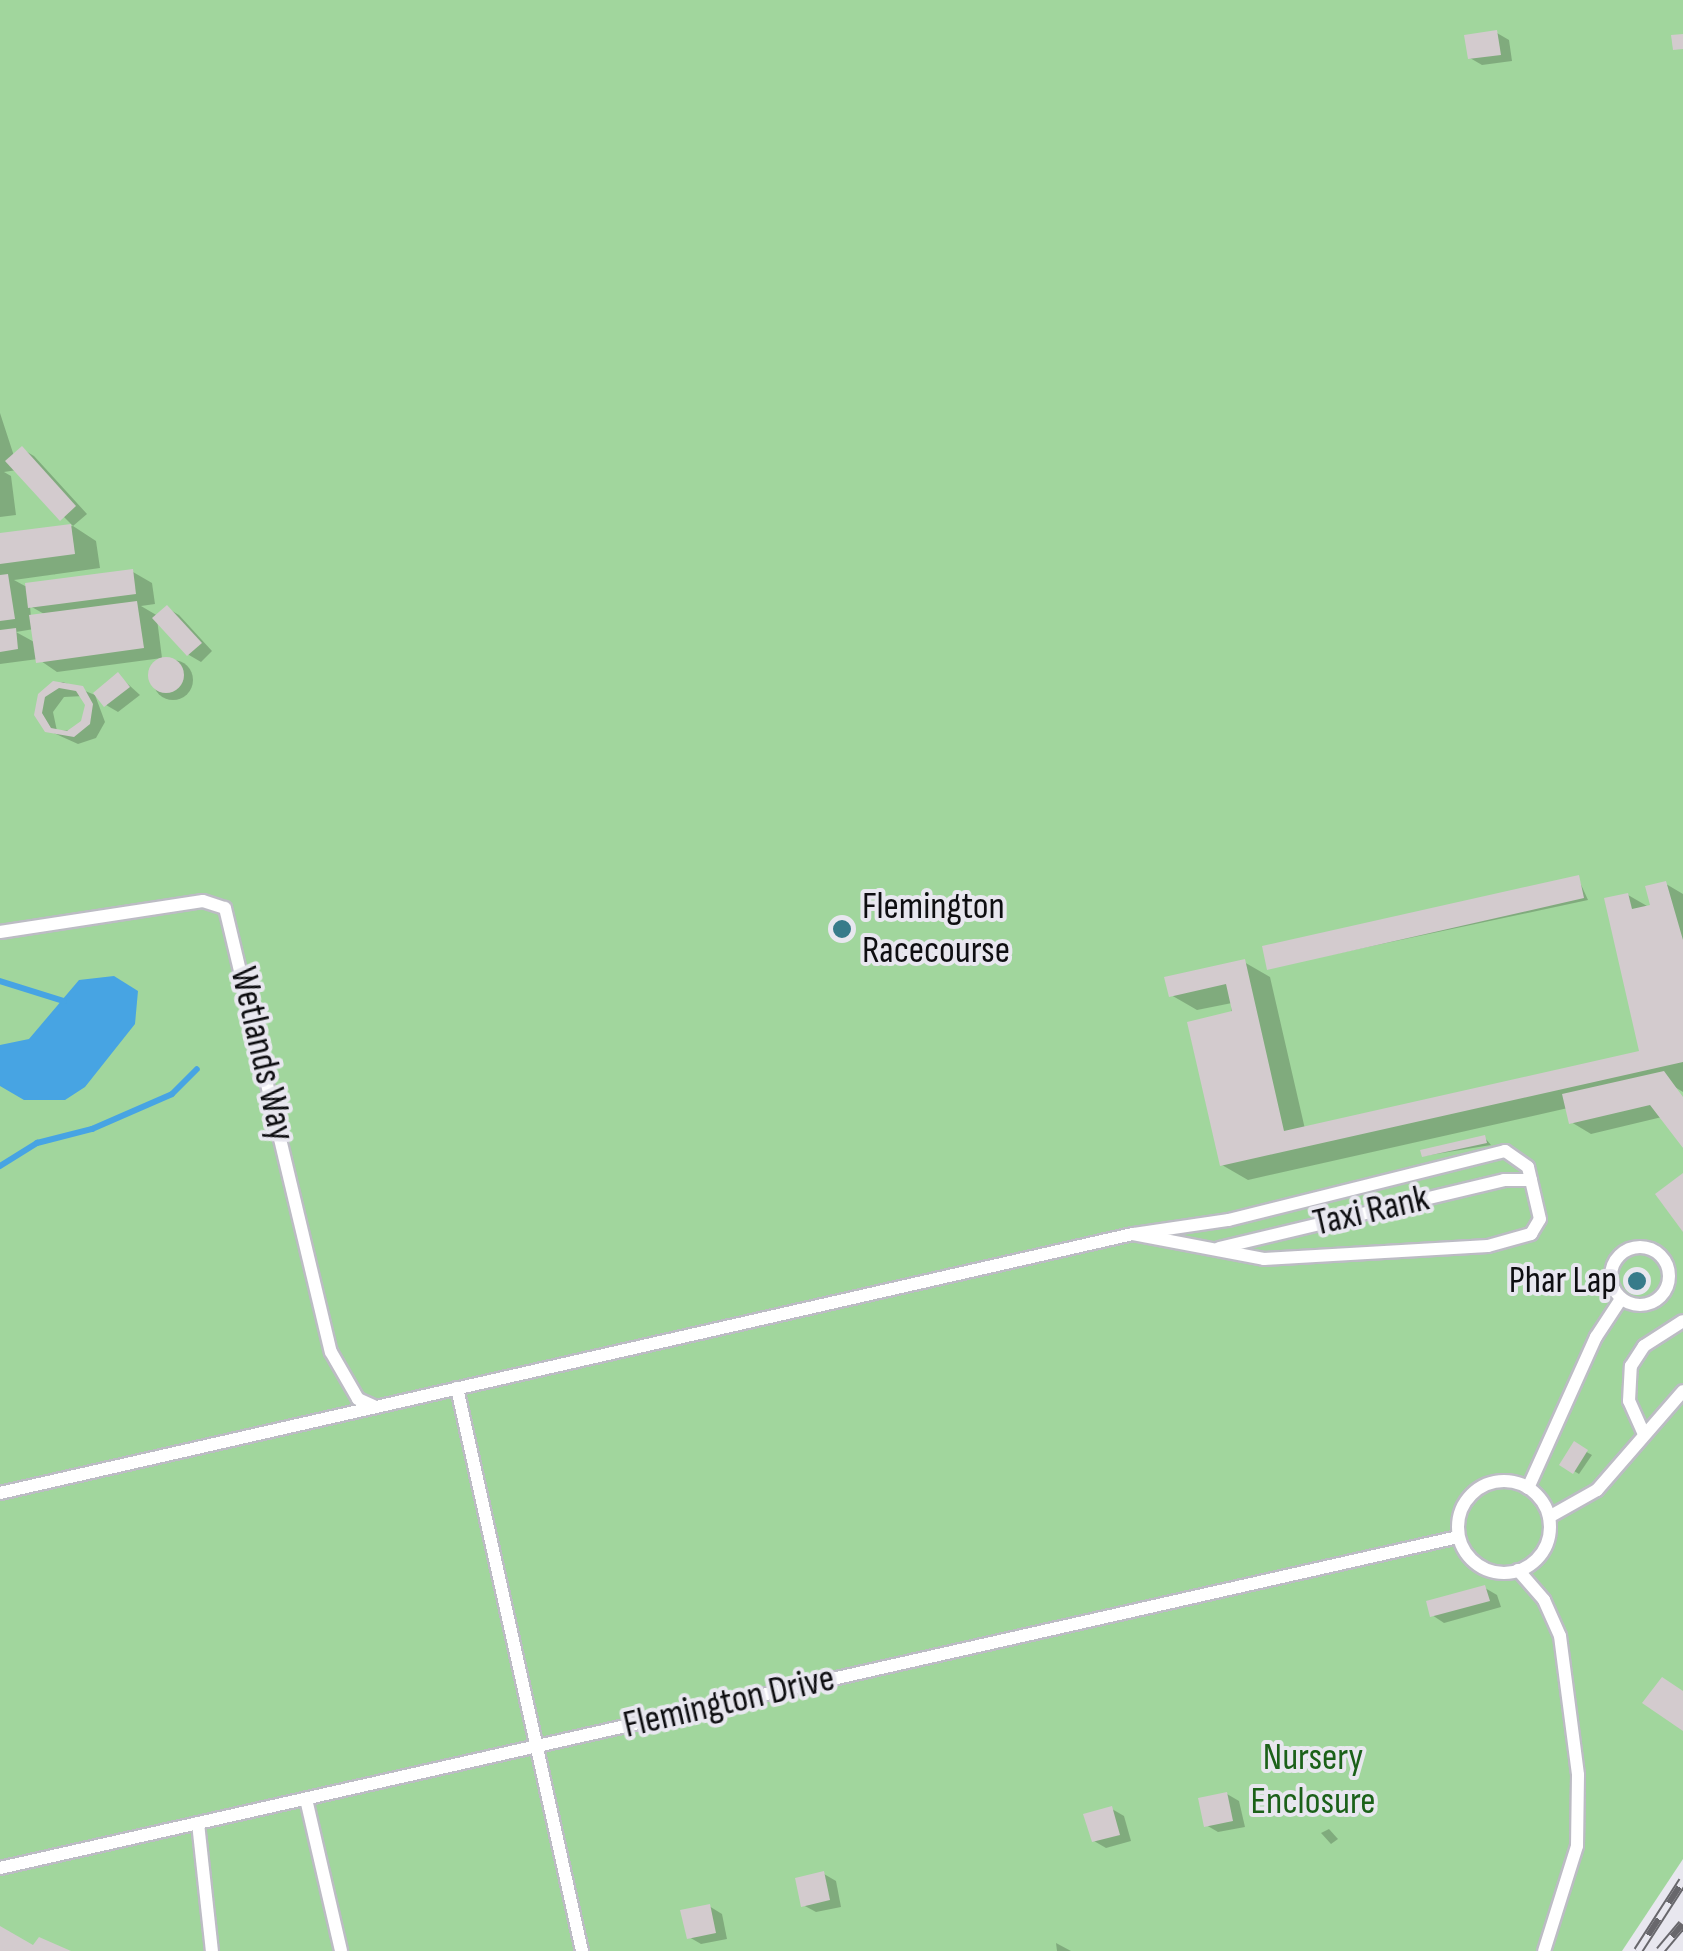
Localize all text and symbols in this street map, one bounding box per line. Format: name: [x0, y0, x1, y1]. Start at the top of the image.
place label: Flemington Racecourse: [862, 884, 1010, 974]
marker: Flemington Racecourse: [831, 918, 853, 940]
street label: Wetlands Way: [220, 963, 304, 1145]
street label: Taxi Rank: [1309, 1176, 1433, 1246]
place label: Phar Lap: [1509, 1258, 1617, 1304]
marker: Phar Lap: [1626, 1270, 1648, 1292]
street label: Flemington Drive: [619, 1656, 839, 1748]
park label: Nursery Enclosure: [1250, 1735, 1376, 1825]

